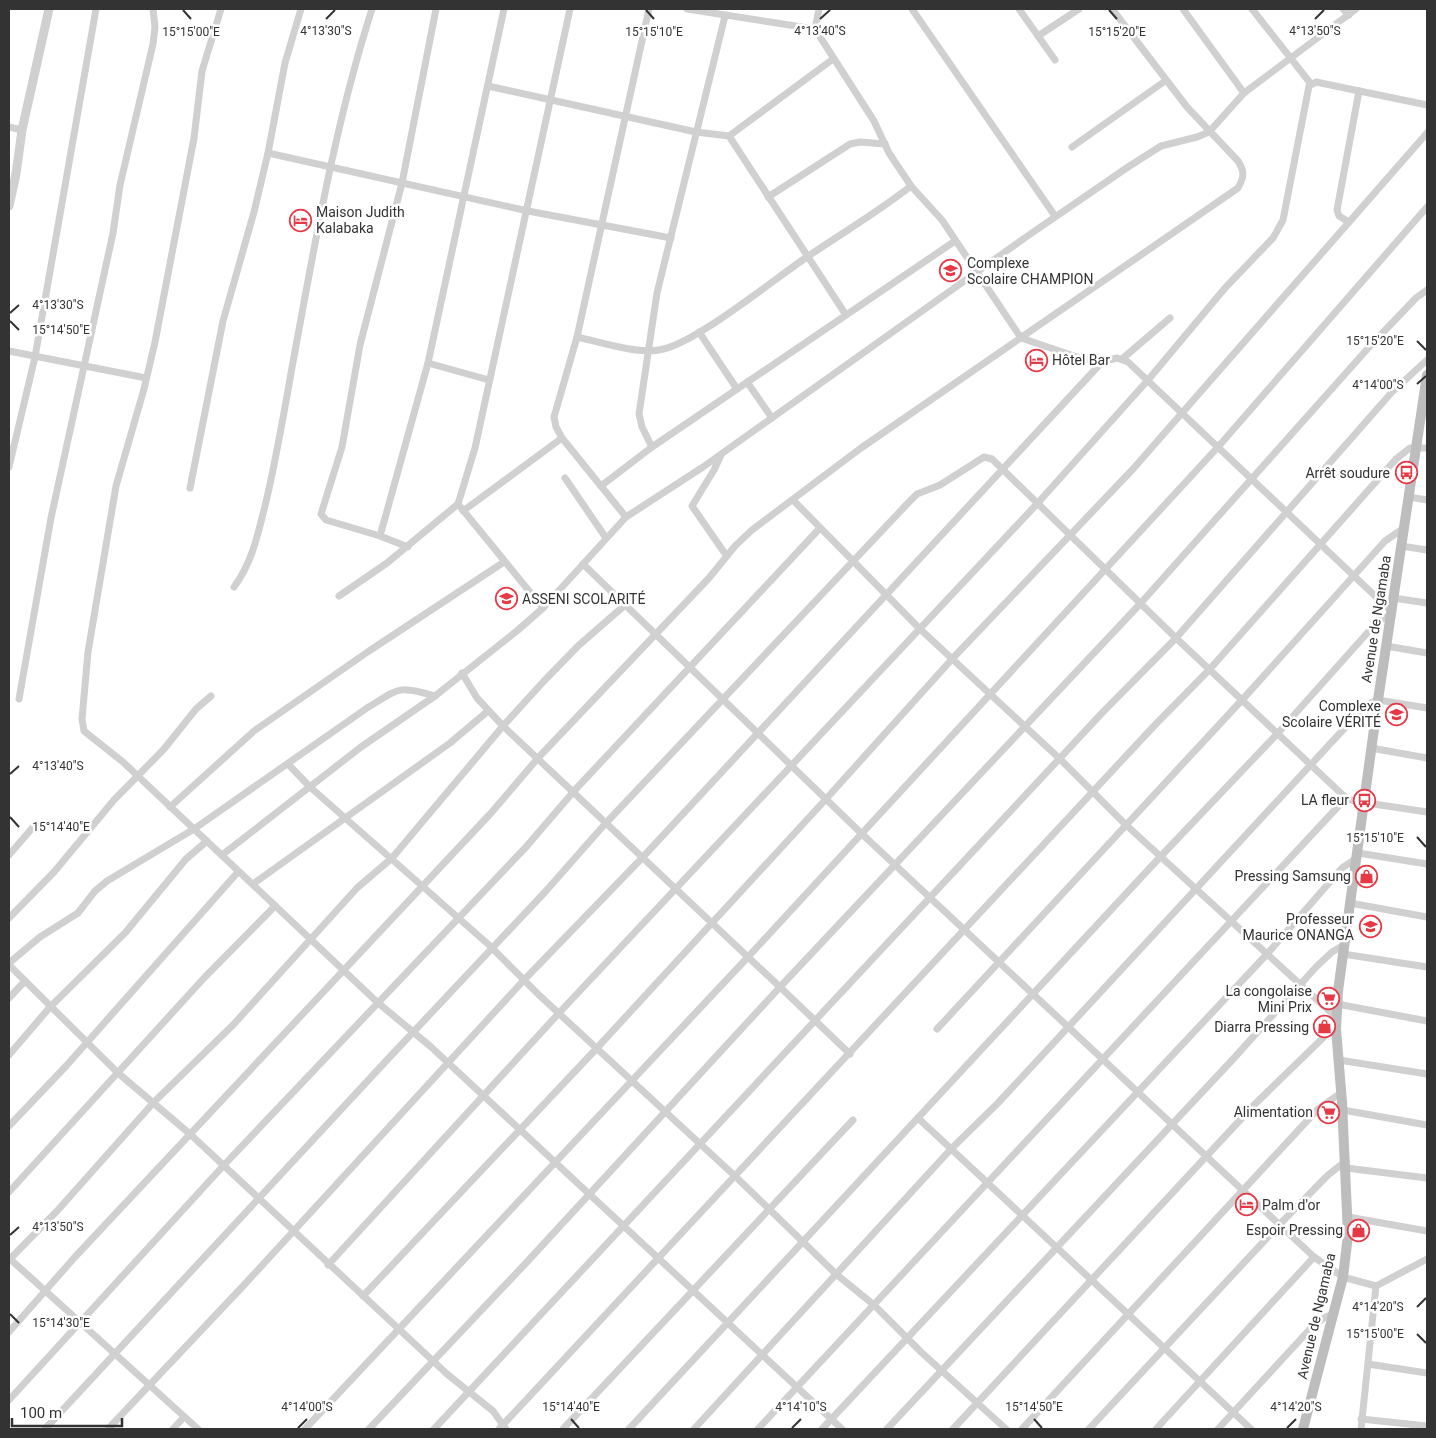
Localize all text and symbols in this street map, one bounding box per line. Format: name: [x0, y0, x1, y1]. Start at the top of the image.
text: 4°13'30"S: [300, 24, 352, 38]
text: 4°13'40"S: [794, 24, 846, 38]
text: 4°13'50"S: [1289, 24, 1341, 38]
text: 15°15'00"E: [162, 25, 220, 39]
text: 15°15'10"E: [625, 25, 683, 39]
text: 15°15'20"E: [1088, 25, 1146, 39]
place label: Maison Judith Kalabaka: [316, 204, 405, 236]
hotel icon: Maison Judith Kalabaka: [288, 208, 312, 232]
place label: Complexe Scolaire CHAMPION: [967, 255, 1093, 287]
school or university icon: Complexe Scolaire CHAMPION: [939, 259, 963, 283]
text: 4°13'30"S: [32, 298, 84, 312]
text: 15°14'50"E: [32, 323, 90, 337]
text: 15°15'20"E: [1346, 334, 1404, 348]
hotel icon: Hôtel Bar: [1024, 348, 1048, 372]
place label: Hôtel Bar: [1052, 352, 1110, 368]
text: 4°14'00"S: [1352, 378, 1404, 392]
bus stop icon: Arrêt soudure: [1394, 461, 1418, 485]
place label: Arrêt soudure: [1305, 465, 1390, 481]
street label: Avenue de Ngamaba: [1358, 554, 1394, 684]
school or university icon: ASSENI SCOLARITÉ: [494, 587, 518, 611]
place label: ASSENI SCOLARITÉ: [522, 590, 645, 607]
place label: Complexe Scolaire VÉRITÉ: [1282, 698, 1381, 730]
school or university icon: Complexe Scolaire VÉRITÉ: [1385, 702, 1409, 726]
text: 4°13'40"S: [32, 759, 84, 773]
bus stop icon: LA fleur: [1353, 788, 1377, 812]
place label: LA fleur: [1301, 792, 1349, 808]
text: 15°14'40"E: [32, 820, 90, 834]
text: 15°15'10"E: [1346, 831, 1404, 845]
shop icon: Pressing Samsung: [1355, 864, 1379, 888]
place label: Pressing Samsung: [1234, 868, 1351, 884]
place label: Professeur Maurice ONANGA: [1243, 911, 1354, 943]
school or university icon: Professeur Maurice ONANGA: [1358, 915, 1382, 939]
place label: La congolaise Mini Prix: [1225, 983, 1312, 1015]
supermarket icon: La congolaise Mini Prix: [1316, 987, 1340, 1011]
shop icon: Diarra Pressing: [1313, 1015, 1337, 1039]
place label: Diarra Pressing: [1214, 1019, 1309, 1035]
supermarket icon: Alimentation: [1317, 1100, 1341, 1124]
place label: Alimentation: [1234, 1104, 1313, 1120]
hotel icon: Palm d'or: [1234, 1193, 1258, 1217]
place label: Palm d'or: [1262, 1197, 1320, 1213]
shop icon: Espoir Pressing: [1347, 1218, 1371, 1242]
text: 4°13'50"S: [32, 1220, 84, 1234]
place label: Espoir Pressing: [1246, 1222, 1343, 1238]
street label: Avenue de Ngamaba: [1294, 1251, 1338, 1381]
text: 4°14'20"S: [1352, 1300, 1404, 1314]
text: 15°14'30"E: [32, 1316, 90, 1330]
text: 15°15'00"E: [1346, 1327, 1404, 1341]
scale bar: [12, 1396, 122, 1428]
text: 4°14'00"S: [281, 1400, 333, 1414]
text: 15°14'40"E: [542, 1400, 600, 1414]
text: 4°14'10"S: [775, 1400, 827, 1414]
text: 15°14'50"E: [1005, 1400, 1063, 1414]
text: 4°14'20"S: [1270, 1400, 1322, 1414]
text: 100 m: [20, 1404, 62, 1422]

